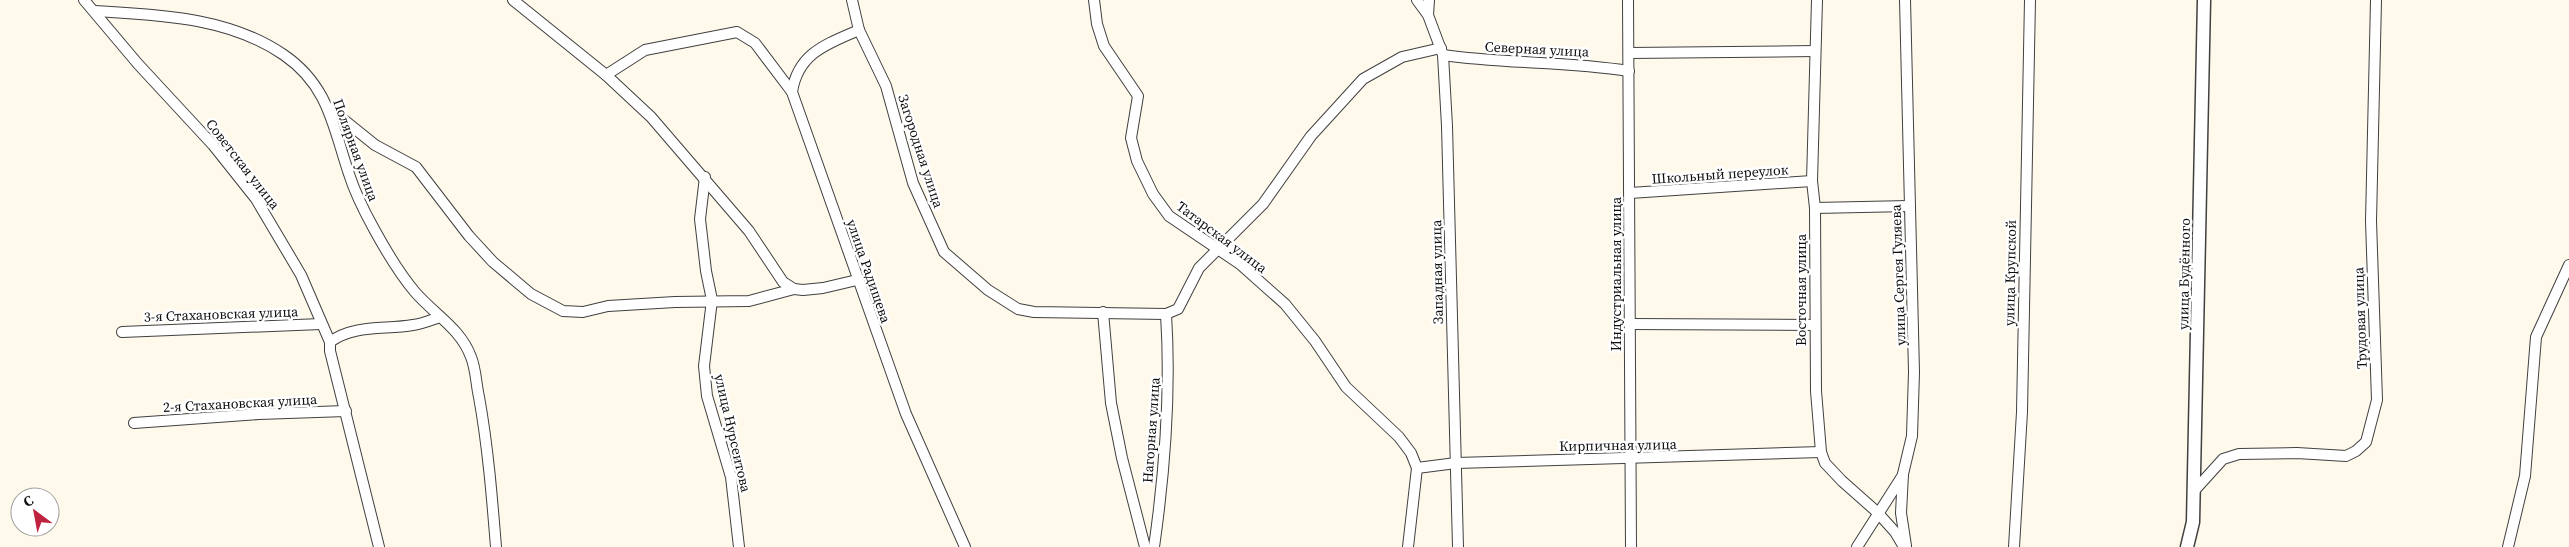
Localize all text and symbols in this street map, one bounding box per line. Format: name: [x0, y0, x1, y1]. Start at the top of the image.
street label: Северная улица: [1484, 36, 1591, 62]
street label: Загородная улица: [893, 92, 949, 211]
street label: Полярная улица: [328, 96, 384, 205]
street label: Советская улица: [201, 115, 285, 214]
street label: Школьный переулок: [1651, 159, 1789, 189]
street label: Татарская улица: [1173, 196, 1272, 278]
street label: Индустриальная улица: [1606, 196, 1626, 351]
street label: улица Сергея Гуляева: [1886, 203, 1910, 346]
street label: улица Радищева: [842, 216, 896, 326]
street label: улица Будённого: [2173, 218, 2195, 330]
street label: Западная улица: [1426, 219, 1448, 325]
street label: улица Крупской: [1999, 220, 2021, 326]
street label: Восточная улица: [1791, 233, 1811, 346]
street label: Трудовая улица: [2348, 266, 2372, 369]
street label: 3-я Стахановская улица: [144, 301, 299, 327]
street label: улица Нурсеитова: [710, 372, 757, 495]
street label: Нагорная улица: [1137, 376, 1165, 484]
street label: 2-я Стахановская улица: [162, 389, 318, 417]
street label: Кирпичная улица: [1559, 434, 1678, 456]
north arrow: [10, 487, 60, 537]
text: С: [19, 490, 37, 512]

